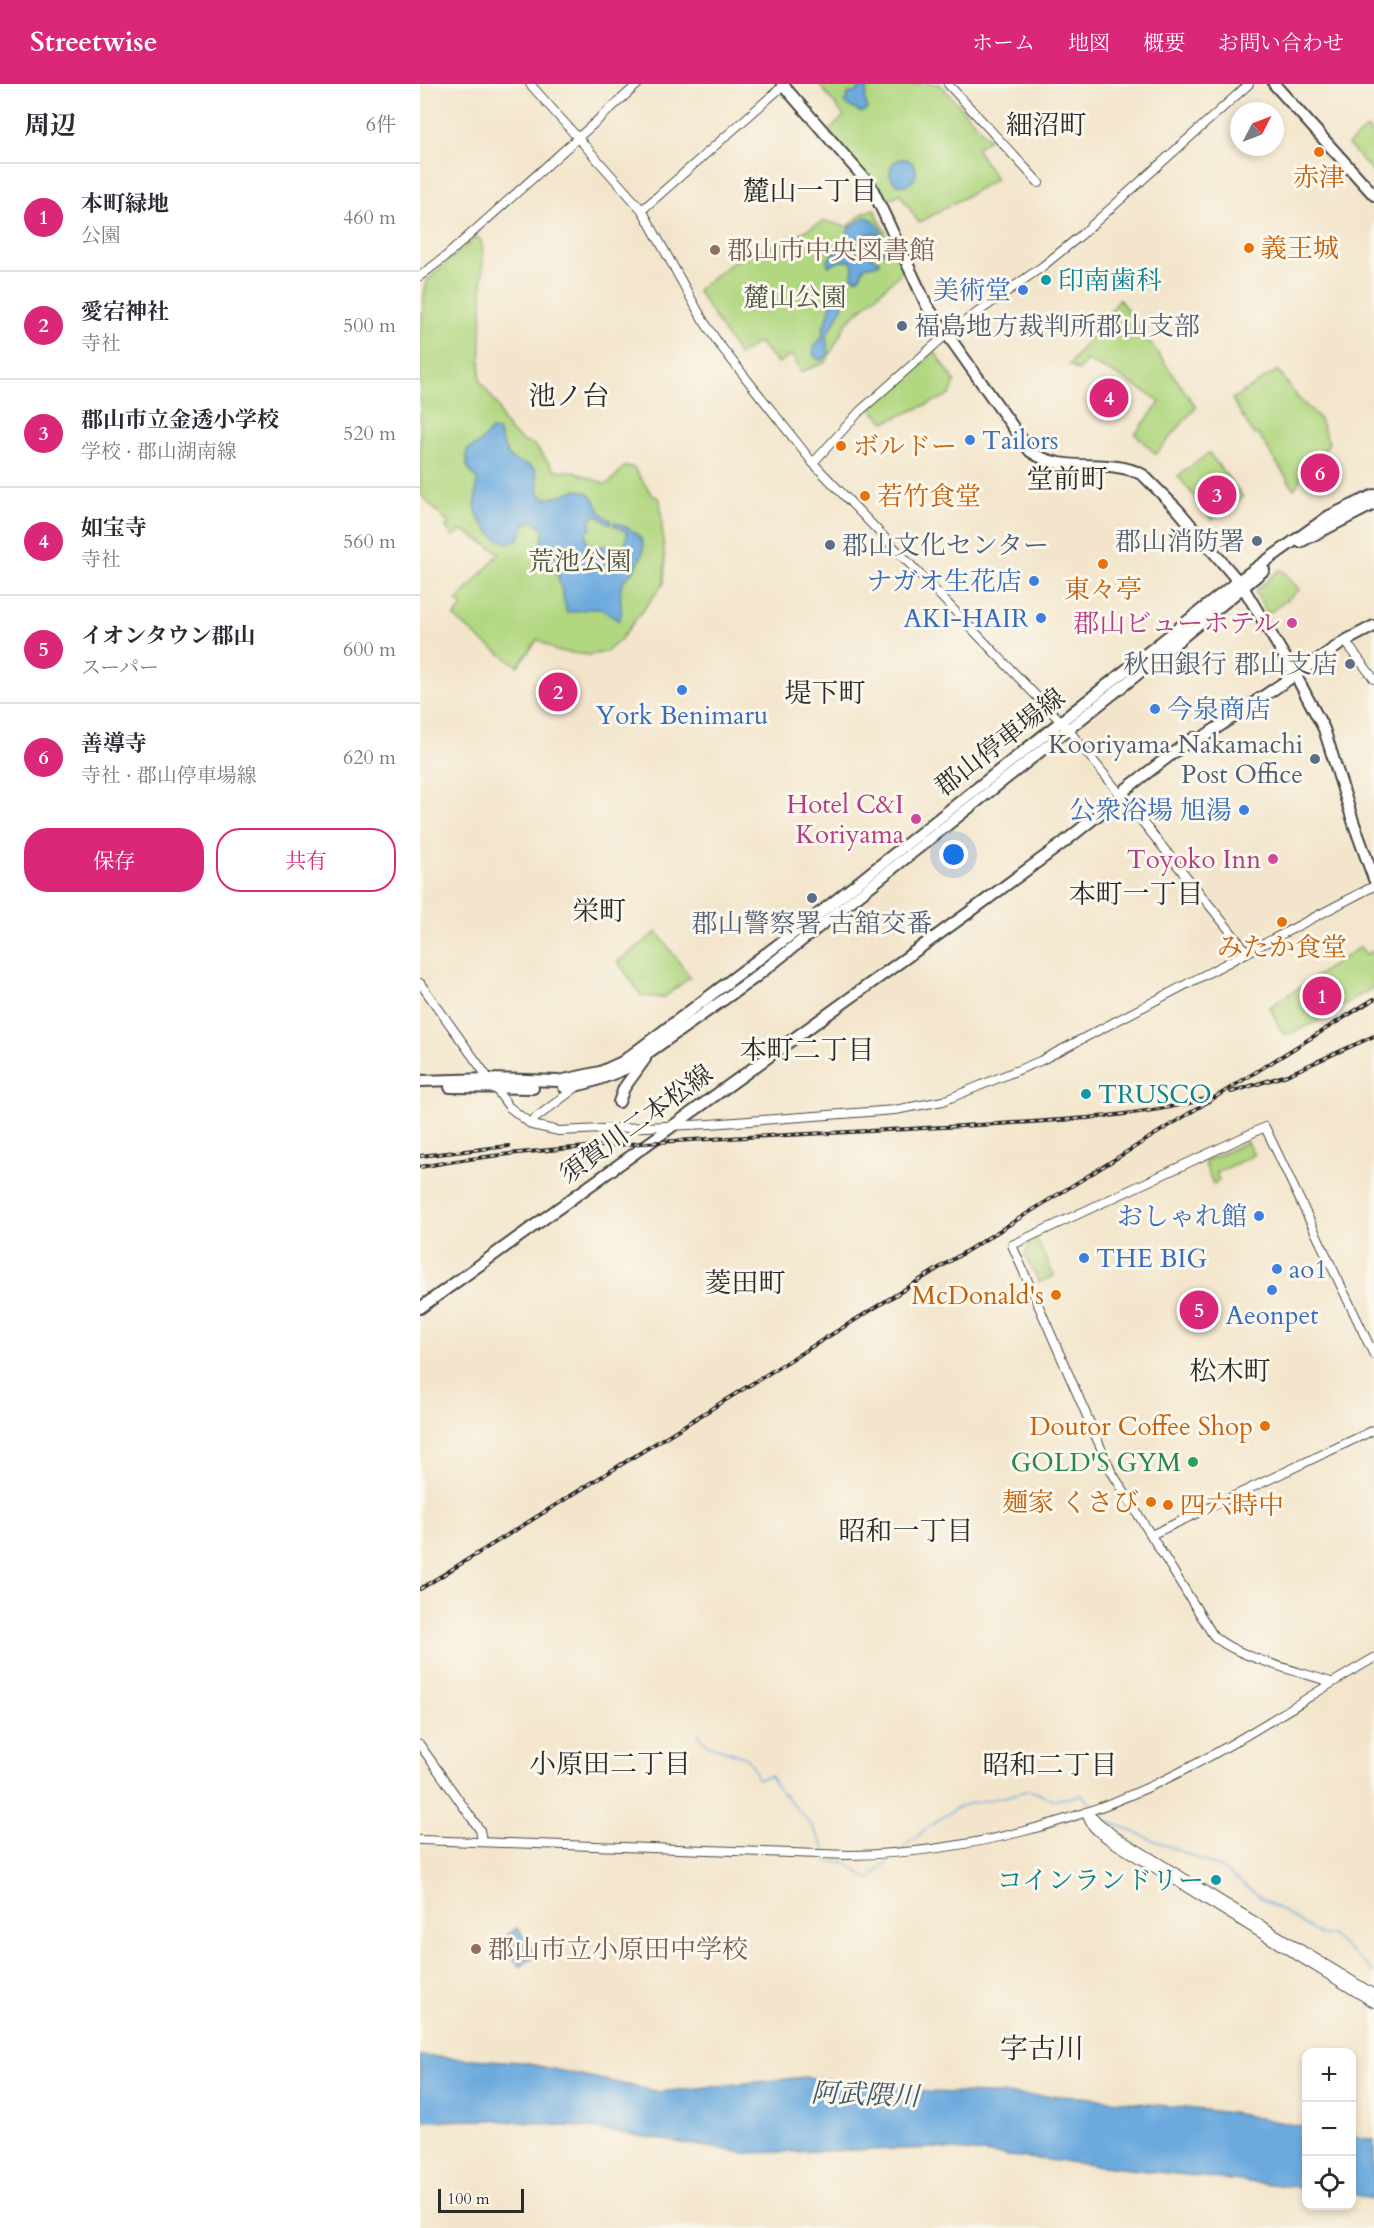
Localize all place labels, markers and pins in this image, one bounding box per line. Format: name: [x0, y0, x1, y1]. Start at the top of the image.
marker: 赤津: [1312, 145, 1326, 159]
place label: 赤津: [1293, 160, 1345, 195]
place label: 義王城: [1261, 231, 1339, 266]
place label: 郡山市中央図書館: [727, 233, 935, 268]
marker: 義王城: [1242, 241, 1256, 255]
marker: 郡山市中央図書館: [708, 243, 722, 257]
place label: 印南歯科: [1058, 263, 1162, 298]
place label: 美術堂: [933, 273, 1011, 308]
marker: 印南歯科: [1039, 273, 1053, 287]
marker: 美術堂: [1016, 283, 1030, 297]
place label: 福島地方裁判所郡山支部: [914, 309, 1200, 344]
marker: 福島地方裁判所郡山支部: [895, 319, 909, 333]
pin: 4: [1090, 376, 1128, 420]
place label: Tailors: [982, 423, 1058, 458]
place label: ボルドー: [853, 429, 957, 464]
marker: Tailors: [963, 433, 977, 447]
marker: ボルドー: [834, 439, 848, 453]
pin: 6: [1300, 450, 1340, 496]
pin: 3: [1198, 472, 1236, 518]
place label: 若竹食堂: [877, 479, 981, 514]
marker: 若竹食堂: [858, 489, 872, 503]
place label: 郡山消防署: [1115, 524, 1245, 559]
place label: 郡山文化センター: [842, 528, 1049, 563]
marker: 郡山消防署: [1250, 534, 1264, 548]
marker: 郡山文化センター: [823, 538, 837, 552]
marker: 東々亭: [1096, 557, 1110, 571]
place label: ナガオ生花店: [867, 564, 1022, 599]
place label: 東々亭: [1064, 572, 1142, 607]
marker: ナガオ生花店: [1027, 574, 1041, 588]
place label: AKI-HAIR: [904, 601, 1029, 636]
place label: 郡山ビューホテル: [1073, 606, 1280, 641]
marker: AKI-HAIR: [1034, 611, 1048, 625]
marker: 郡山ビューホテル: [1285, 616, 1299, 630]
place label: 秋田銀行 郡山支店: [1123, 647, 1338, 682]
marker: 秋田銀行 郡山支店: [1343, 657, 1357, 671]
pin: 2: [538, 670, 578, 714]
marker: York Benimaru: [675, 683, 689, 697]
place label: 今泉商店: [1167, 692, 1271, 727]
place label: York Benimaru: [596, 698, 768, 733]
marker: 今泉商店: [1148, 702, 1162, 716]
place label: Kooriyama Nakamachi Post Office: [1048, 727, 1303, 792]
marker: Kooriyama Nakamachi Post Office: [1308, 752, 1322, 766]
place label: Hotel C&I Koriyama: [787, 787, 904, 852]
place label: 公衆浴場 旭湯: [1069, 793, 1232, 828]
marker: 公衆浴場 旭湯: [1237, 803, 1251, 817]
marker: Hotel C&I Koriyama: [909, 812, 923, 826]
place label: Toyoko Inn: [1127, 842, 1261, 877]
marker: Toyoko Inn: [1266, 852, 1280, 866]
marker: 郡山警察署 古舘交番: [805, 891, 819, 905]
place label: 郡山警察署 古舘交番: [692, 906, 932, 941]
marker: みたか食堂: [1275, 915, 1289, 929]
place label: みたか食堂: [1217, 930, 1347, 965]
pin: 1: [1302, 974, 1342, 1018]
place label: TRUSCO: [1098, 1077, 1212, 1112]
marker: TRUSCO: [1079, 1087, 1093, 1101]
place label: おしゃれ館: [1117, 1199, 1247, 1234]
marker: おしゃれ館: [1252, 1209, 1266, 1223]
place label: THE BIG: [1096, 1241, 1207, 1276]
marker: THE BIG: [1077, 1251, 1091, 1265]
place label: ao1: [1289, 1252, 1328, 1287]
marker: ao1: [1270, 1262, 1284, 1276]
place label: McDonald's: [911, 1278, 1044, 1313]
marker: Aeonpet: [1265, 1283, 1279, 1297]
marker: McDonald's: [1049, 1288, 1063, 1302]
pin: 5: [1180, 1288, 1218, 1332]
place label: Aeonpet: [1226, 1298, 1319, 1333]
place label: Doutor Coffee Shop: [1029, 1409, 1253, 1444]
marker: Doutor Coffee Shop: [1258, 1419, 1272, 1433]
place label: GOLD'S GYM: [1011, 1445, 1181, 1480]
marker: GOLD'S GYM: [1186, 1455, 1200, 1469]
place label: 麺家 くさび: [1002, 1485, 1139, 1520]
place label: 四六時中: [1180, 1488, 1284, 1523]
marker: 麺家 くさび: [1144, 1495, 1158, 1509]
marker: 四六時中: [1161, 1498, 1175, 1512]
place label: コインランドリー: [997, 1863, 1204, 1898]
marker: コインランドリー: [1209, 1873, 1223, 1887]
place label: 郡山市立小原田中学校: [488, 1932, 748, 1967]
marker: 郡山市立小原田中学校: [469, 1942, 483, 1956]

